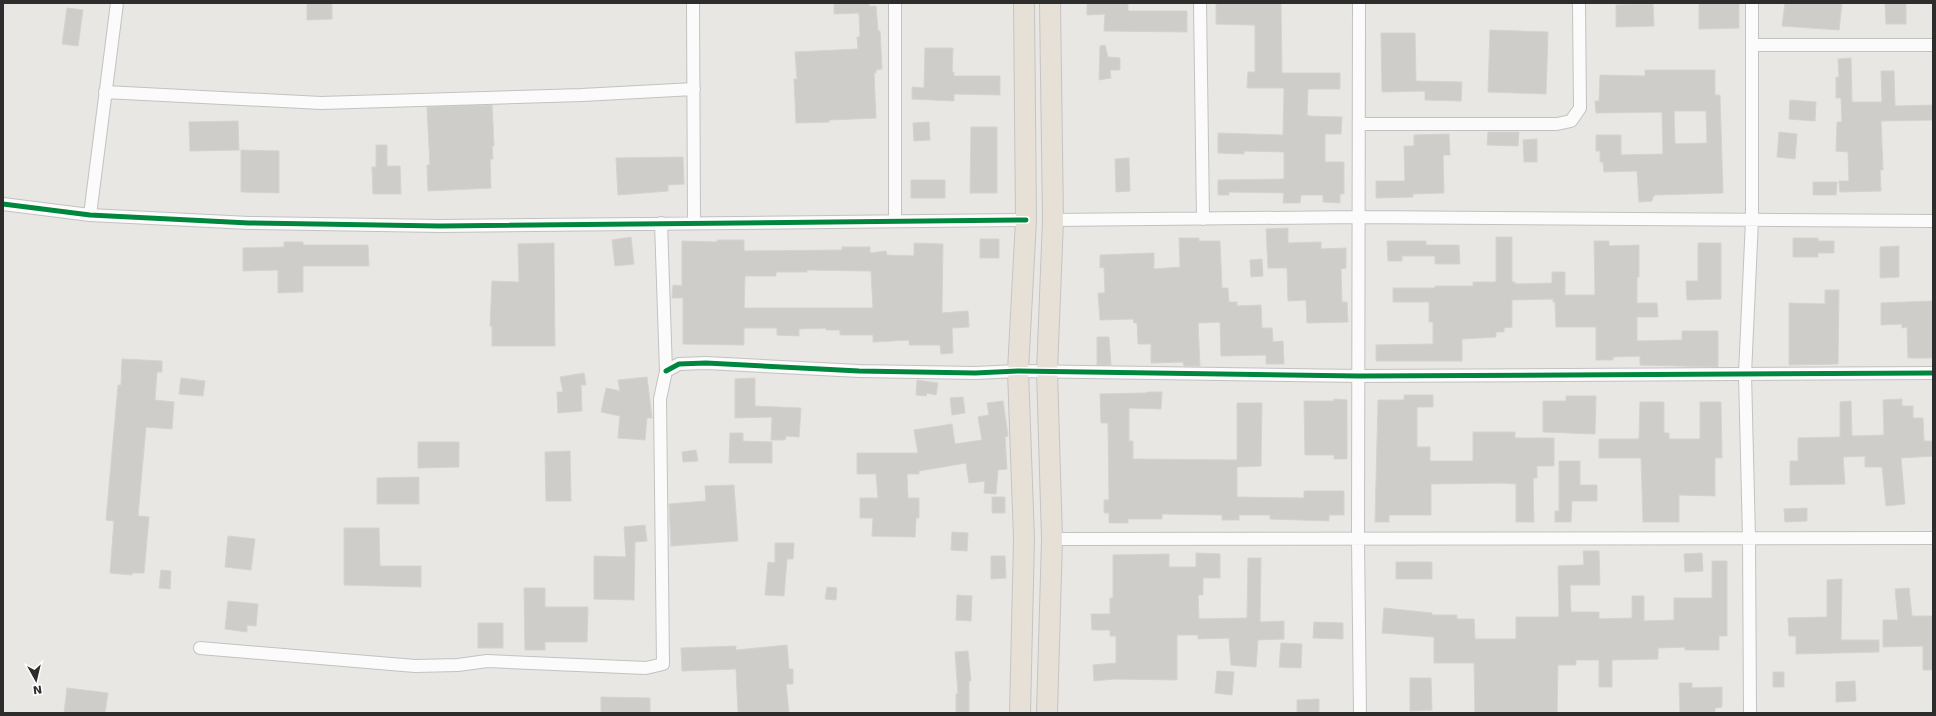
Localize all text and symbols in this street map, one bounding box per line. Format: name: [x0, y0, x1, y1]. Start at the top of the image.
north arrow: [16, 660, 56, 700]
text: N: [32, 682, 43, 696]

